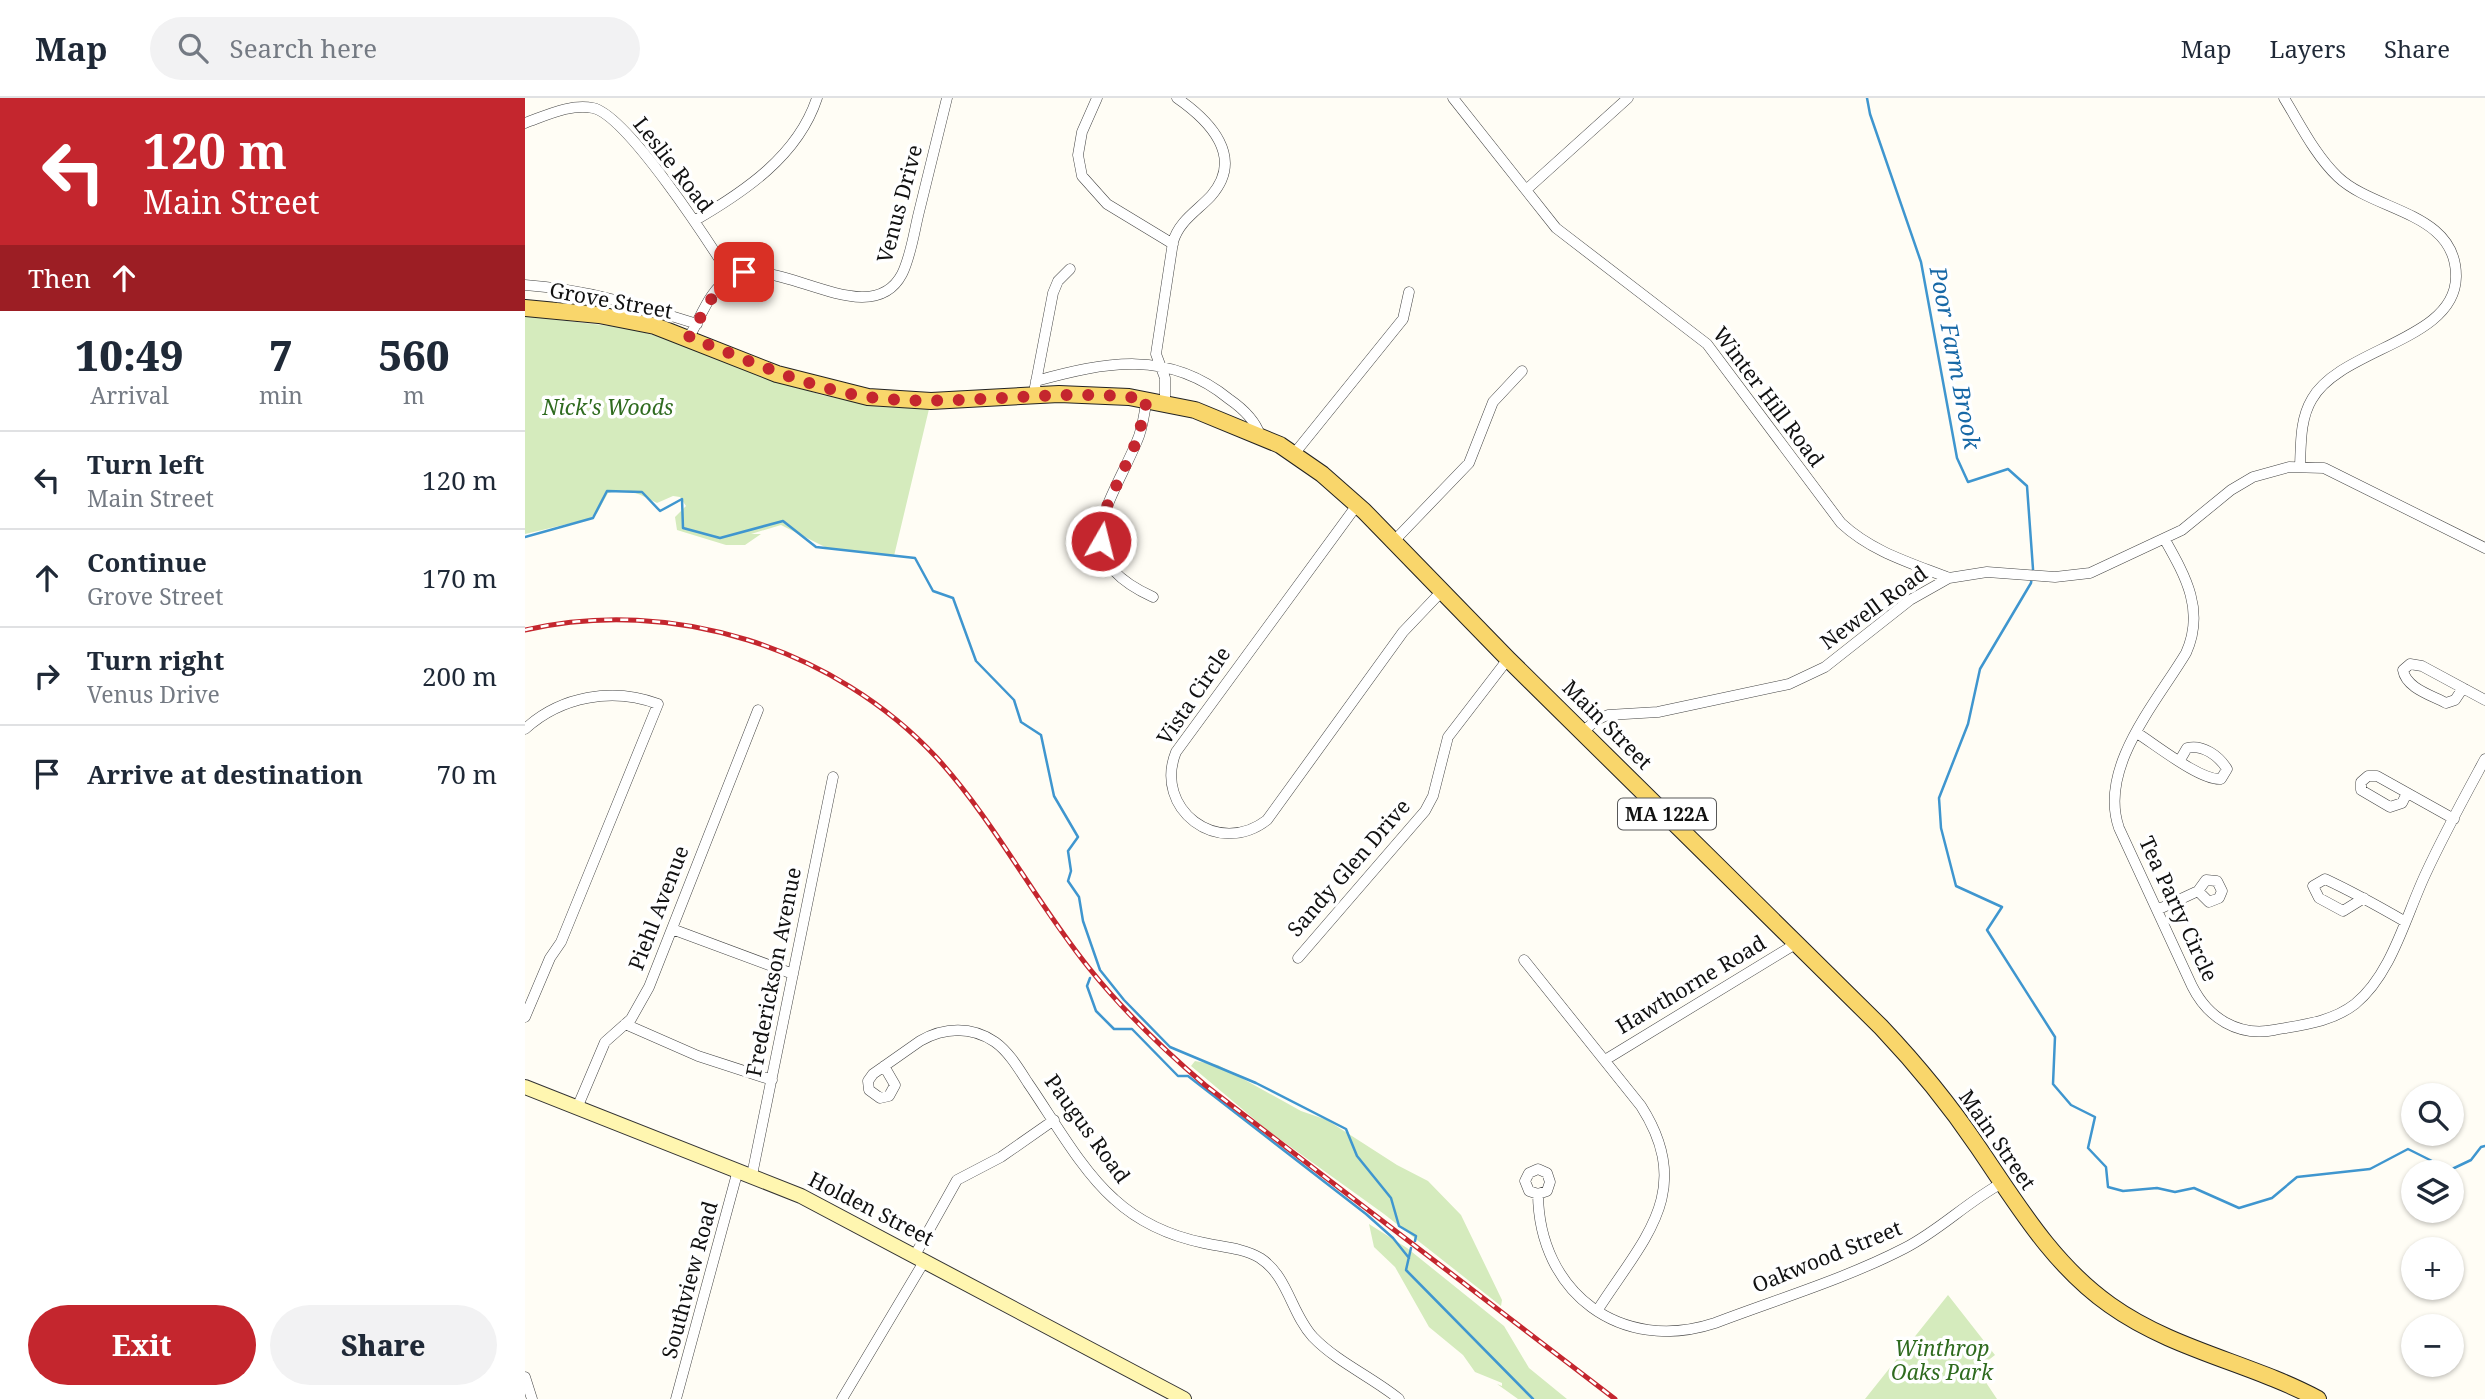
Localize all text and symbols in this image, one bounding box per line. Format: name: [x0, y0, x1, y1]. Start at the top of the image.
search box: [150, 17, 640, 80]
text: Map: [35, 26, 108, 71]
icon: search: [174, 29, 212, 67]
text: Search here: [230, 30, 377, 66]
text: Map: [2181, 32, 2232, 65]
text: Layers: [2270, 32, 2346, 65]
text: Share: [2384, 32, 2450, 65]
street label: Leslie Road: [628, 111, 720, 218]
text: 120 m: [143, 117, 287, 183]
icon: left: [28, 126, 119, 217]
street label: Venus Drive: [870, 142, 928, 266]
text: Main Street: [143, 180, 319, 223]
pin: [714, 242, 774, 302]
icon: arrive: [725, 253, 763, 291]
icon: ahead: [105, 259, 143, 297]
text: Then: [28, 260, 91, 296]
water label: Poor Farm Brook: [1922, 263, 1990, 453]
street label: Grove Street: [547, 275, 675, 325]
street label: Winter Hill Road: [1707, 321, 1831, 472]
text: 10:49: [75, 326, 184, 383]
text: 7: [269, 326, 293, 383]
text: 560: [378, 326, 450, 383]
text: Arrival: [90, 379, 169, 411]
text: min: [259, 379, 303, 411]
text: m: [403, 379, 425, 411]
park label: Nick's Woods: [541, 393, 674, 421]
text: Turn left: [87, 446, 204, 482]
icon: left: [28, 461, 66, 499]
text: 120 m: [422, 462, 497, 498]
text: Main Street: [87, 482, 214, 514]
position arrow: [1064, 504, 1138, 578]
text: Continue: [87, 544, 207, 580]
icon: ahead: [28, 559, 66, 597]
street label: Newell Road: [1814, 559, 1933, 655]
text: 170 m: [422, 560, 497, 596]
text: Grove Street: [87, 580, 223, 612]
street label: Vista Circle: [1150, 641, 1236, 750]
text: Turn right: [87, 642, 224, 678]
icon: right: [28, 657, 66, 695]
text: 200 m: [422, 658, 497, 694]
street label: Main Street: [1557, 673, 1659, 775]
text: Venus Drive: [87, 678, 220, 710]
icon: arrive: [28, 755, 66, 793]
text: Arrive at destination: [87, 756, 363, 792]
text: 70 m: [437, 756, 497, 792]
street label: Sandy Glen Drive: [1281, 792, 1416, 942]
road number: MA 122A: [1618, 799, 1716, 830]
street label: Tea Party Circle: [2133, 831, 2225, 986]
street label: Piehl Avenue: [622, 841, 695, 974]
street label: Frederickson Avenue: [739, 865, 807, 1079]
street label: Hawthorne Road: [1610, 928, 1771, 1040]
street label: Paugus Road: [1039, 1068, 1137, 1189]
map controls: [2401, 1083, 2464, 1377]
button: search: [2401, 1083, 2464, 1146]
street label: Main Street: [1953, 1084, 2043, 1195]
button: layers: [2401, 1160, 2464, 1223]
street label: Holden Street: [804, 1165, 939, 1252]
street label: Southview Road: [655, 1198, 724, 1362]
street label: Oakwood Street: [1748, 1213, 1906, 1299]
button: +: [2401, 1237, 2464, 1300]
button: Exit: [28, 1305, 256, 1385]
button: Share: [270, 1305, 497, 1385]
button: −: [2401, 1314, 2464, 1377]
park label: Winthrop Oaks Park: [1891, 1334, 1994, 1386]

